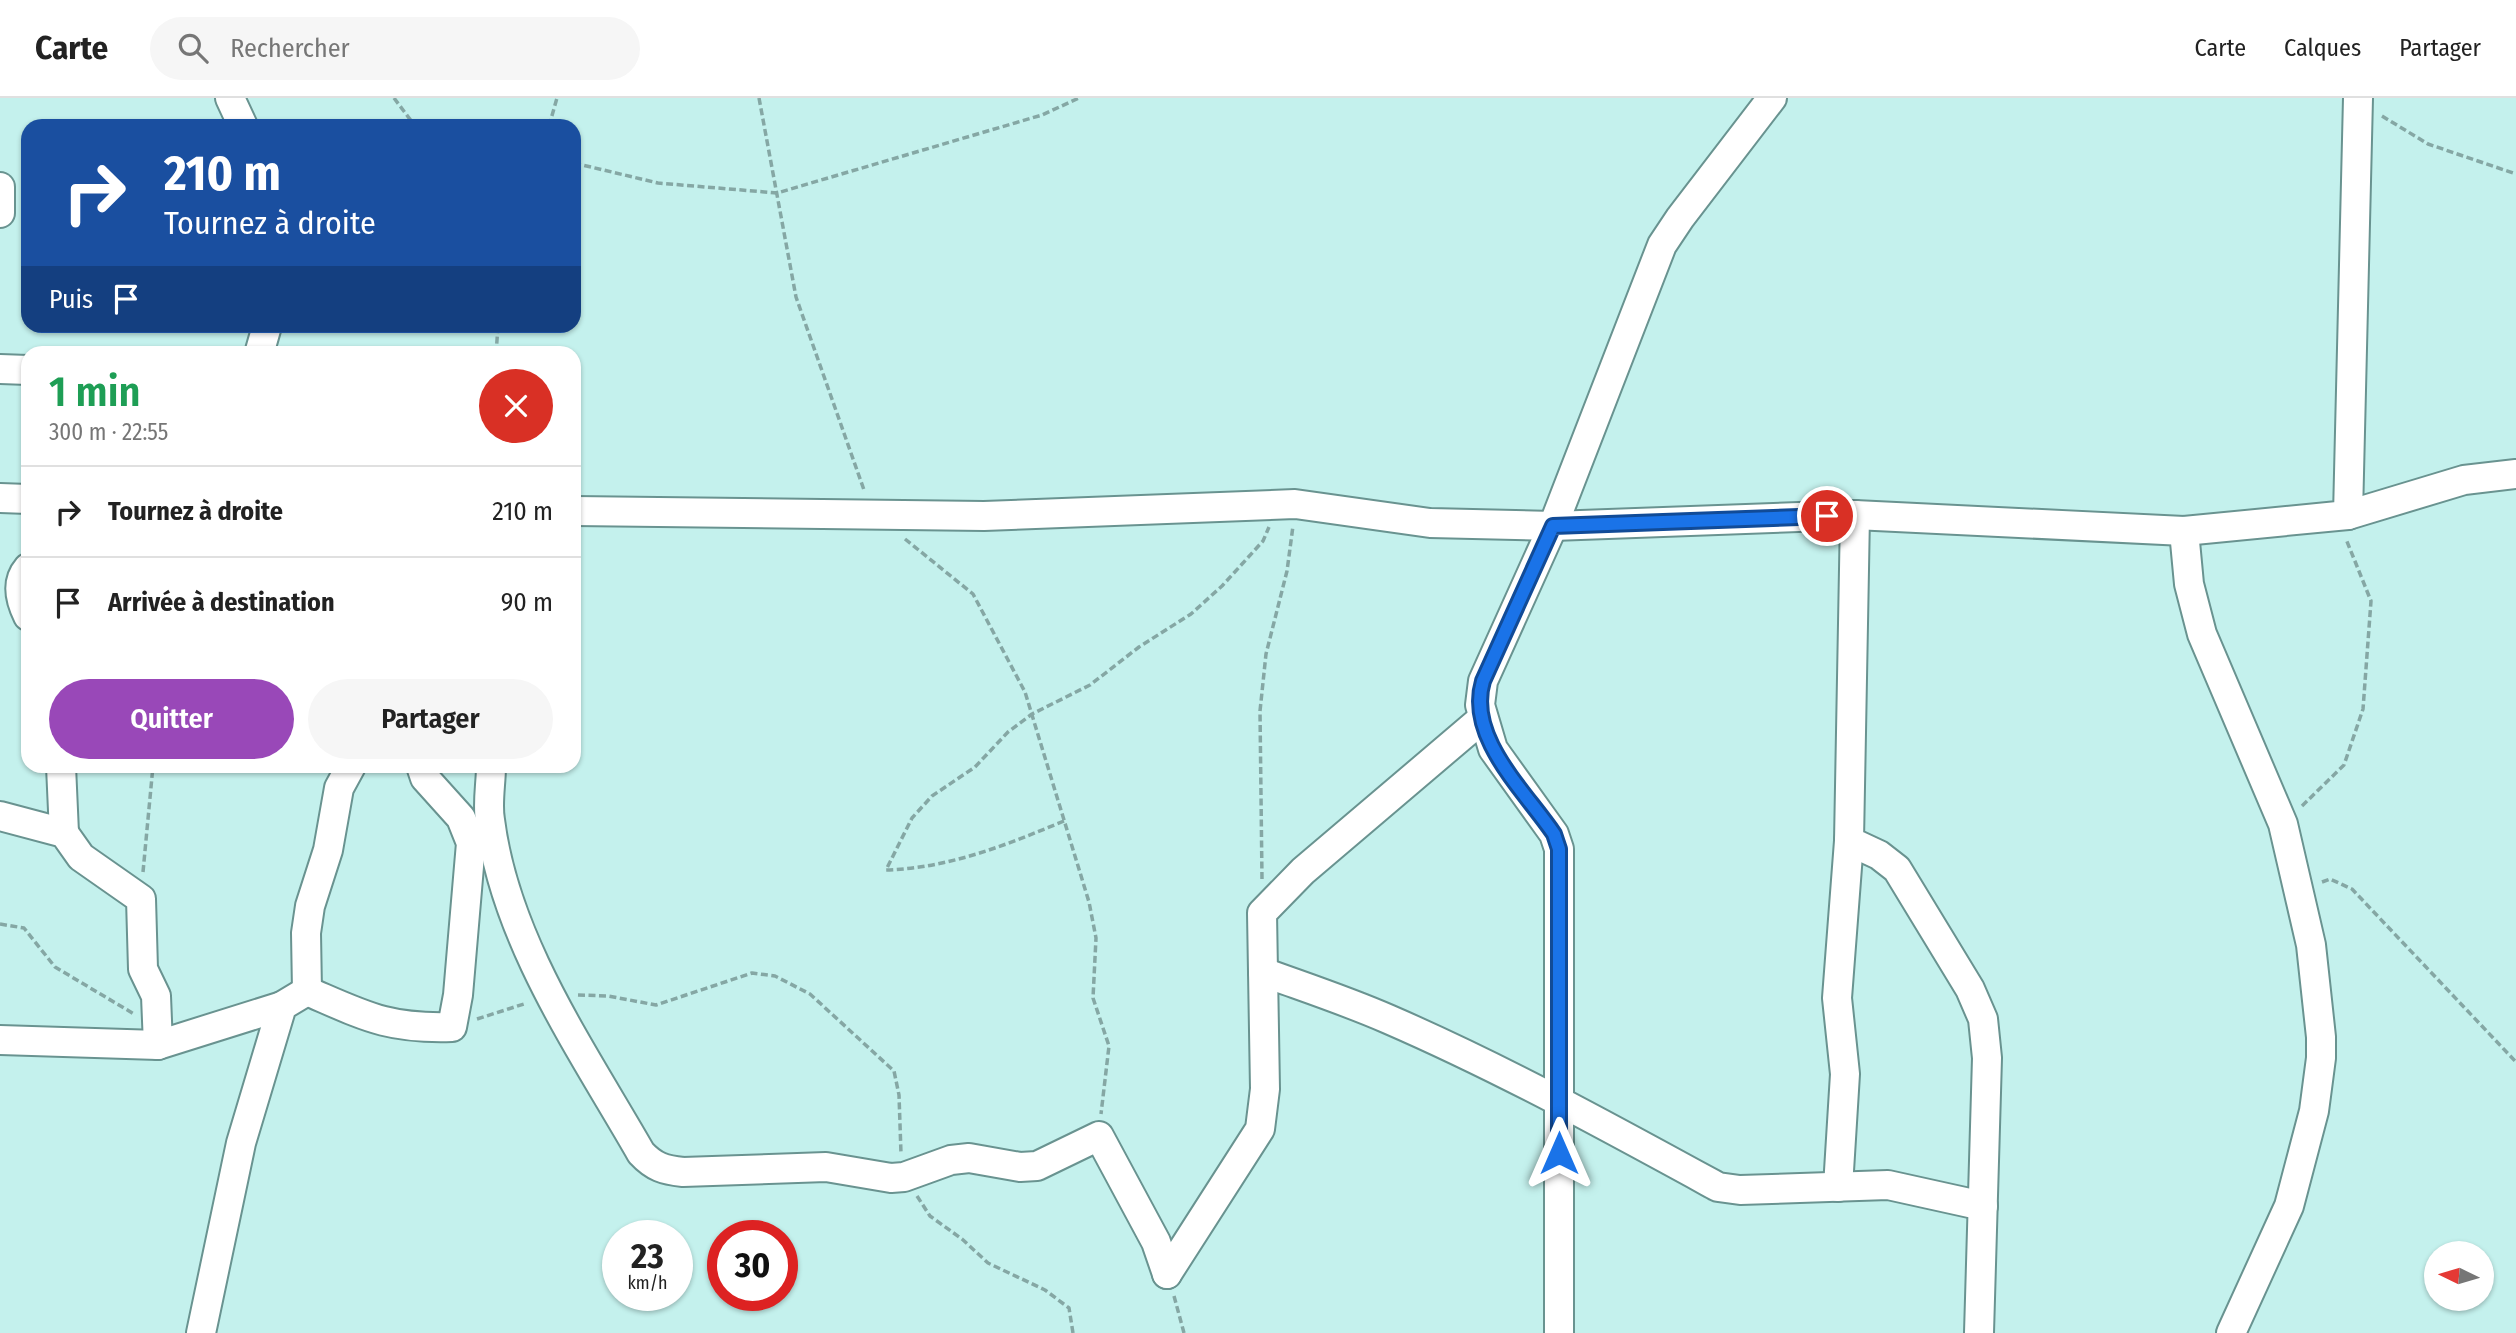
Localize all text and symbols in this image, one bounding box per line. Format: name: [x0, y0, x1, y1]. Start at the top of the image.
search box: [150, 17, 640, 80]
text: Carte: [35, 28, 108, 68]
icon: search: [174, 29, 212, 67]
text: Rechercher: [230, 33, 350, 64]
text: Carte: [2195, 34, 2246, 62]
text: Calques: [2284, 34, 2361, 62]
text: Partager: [2399, 34, 2481, 62]
text: 210 m: [164, 144, 281, 203]
icon: right: [49, 147, 140, 238]
text: Tournez à droite: [164, 204, 376, 242]
icon: arrive: [107, 280, 145, 318]
text: Puis: [49, 284, 93, 315]
text: 1 min: [49, 367, 140, 417]
button: close: [479, 369, 553, 443]
text: 300 m · 22:55: [49, 418, 168, 446]
pin: [1797, 486, 1857, 546]
icon: right: [49, 493, 87, 531]
text: Tournez à droite: [108, 496, 283, 527]
text: 210 m: [492, 496, 553, 527]
icon: arrive: [1808, 497, 1846, 535]
icon: arrive: [49, 584, 87, 622]
text: Arrivée à destination: [108, 587, 335, 618]
text: 90 m: [501, 587, 553, 618]
button: Quitter: [49, 679, 294, 759]
button: Partager: [308, 679, 553, 759]
position arrow: [1522, 1116, 1596, 1190]
speed limit sign: 30: [707, 1220, 798, 1311]
text: 23: [631, 1235, 664, 1277]
north arrow: [2424, 1241, 2494, 1311]
map controls: [2424, 1241, 2494, 1311]
text: km/h: [627, 1272, 668, 1294]

